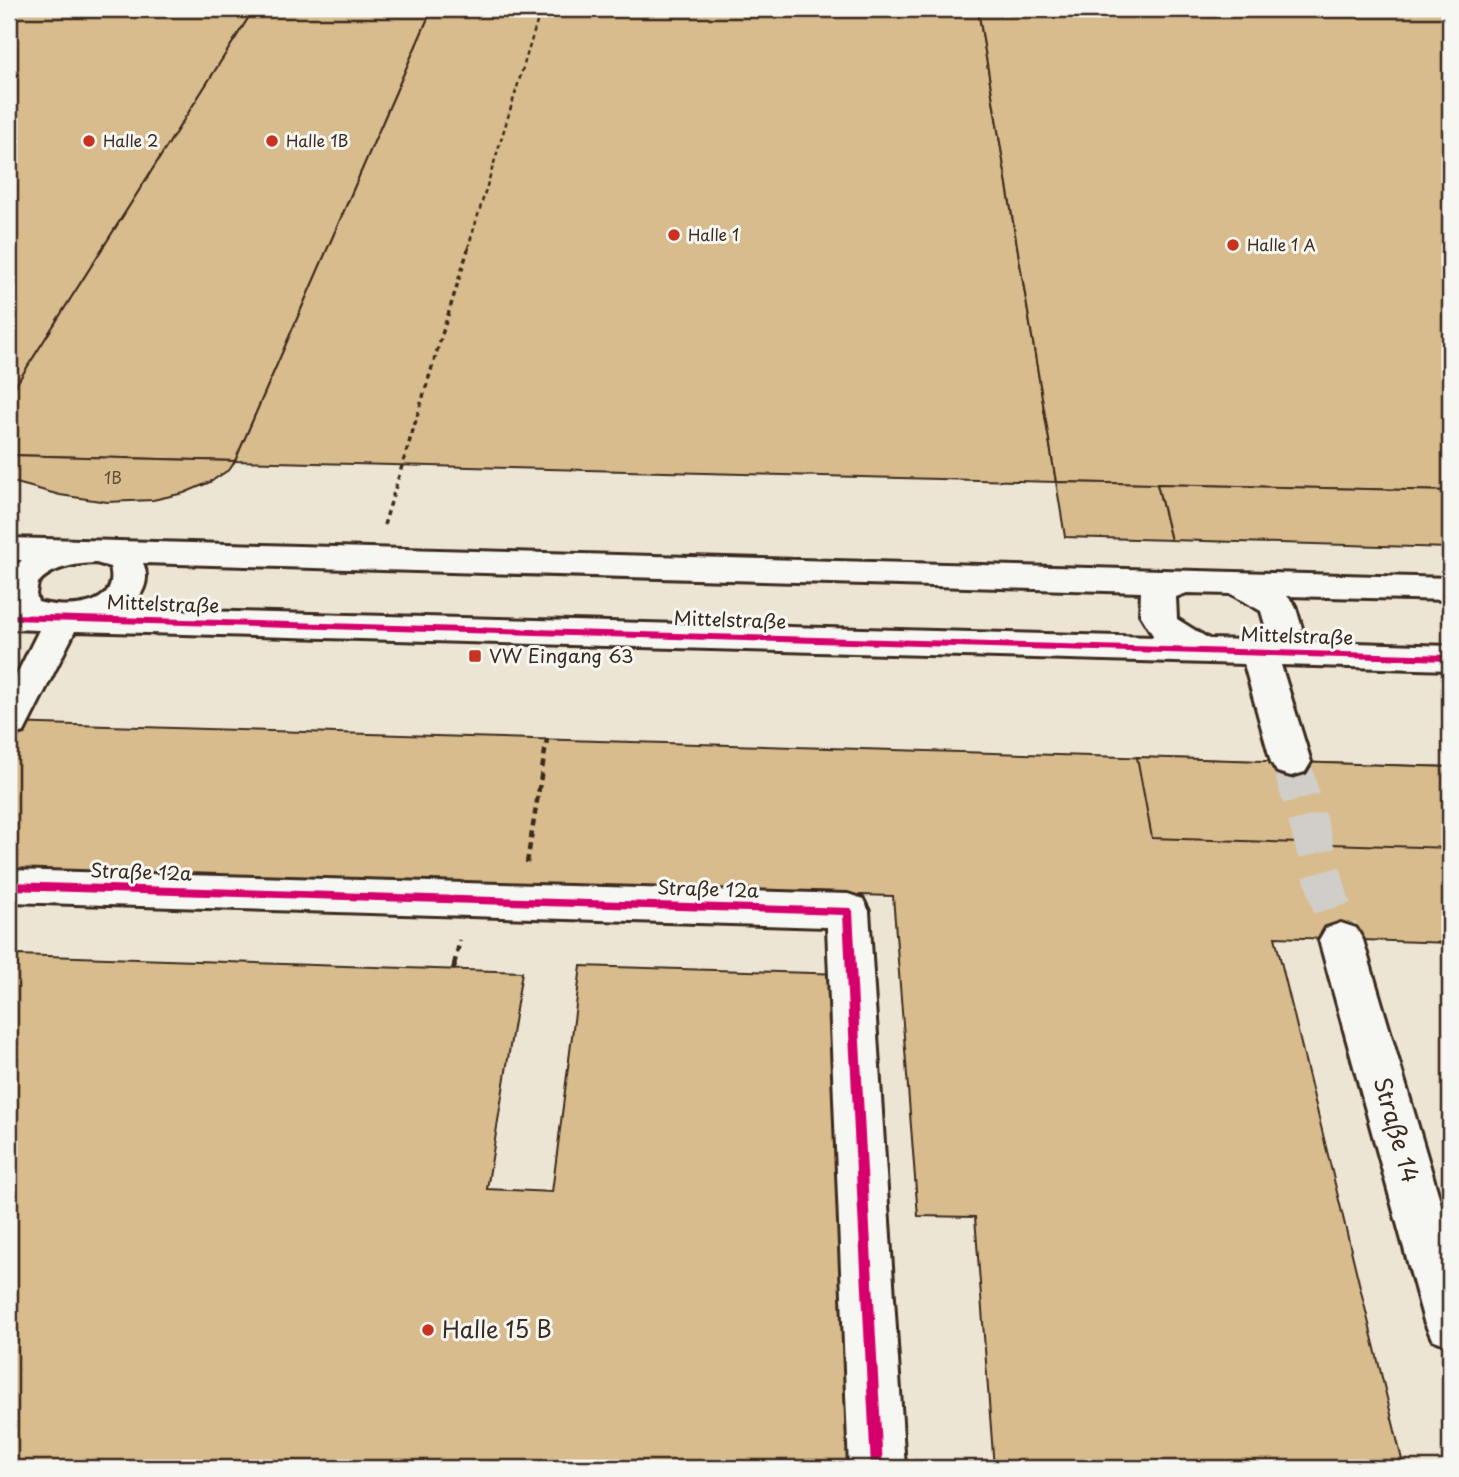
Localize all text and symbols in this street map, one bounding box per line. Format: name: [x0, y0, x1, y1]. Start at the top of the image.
place label: Halle 2: [103, 128, 158, 152]
place label: Halle 1B: [286, 128, 348, 152]
marker: Halle 2: [81, 133, 97, 149]
marker: Halle 1B: [264, 133, 280, 149]
place label: Halle 1: [688, 222, 739, 246]
marker: Halle 1: [666, 227, 682, 243]
place label: Halle 1 A: [1247, 232, 1316, 256]
marker: Halle 1 A: [1225, 237, 1241, 253]
house number: 1B: [104, 465, 122, 489]
street label: Mittelstraße: [106, 587, 220, 619]
street label: Mittelstraße: [673, 603, 787, 635]
street label: Mittelstraße: [1240, 619, 1354, 651]
place label: VW Eingang 63: [489, 641, 634, 669]
marker: VW Eingang 63: [467, 648, 483, 664]
street label: Straße 12a: [90, 855, 193, 887]
street label: Straße 12a: [657, 872, 760, 904]
street label: Straße 14: [1366, 1073, 1429, 1187]
place label: Halle 15 B: [442, 1311, 552, 1346]
marker: Halle 15 B: [420, 1322, 436, 1338]

